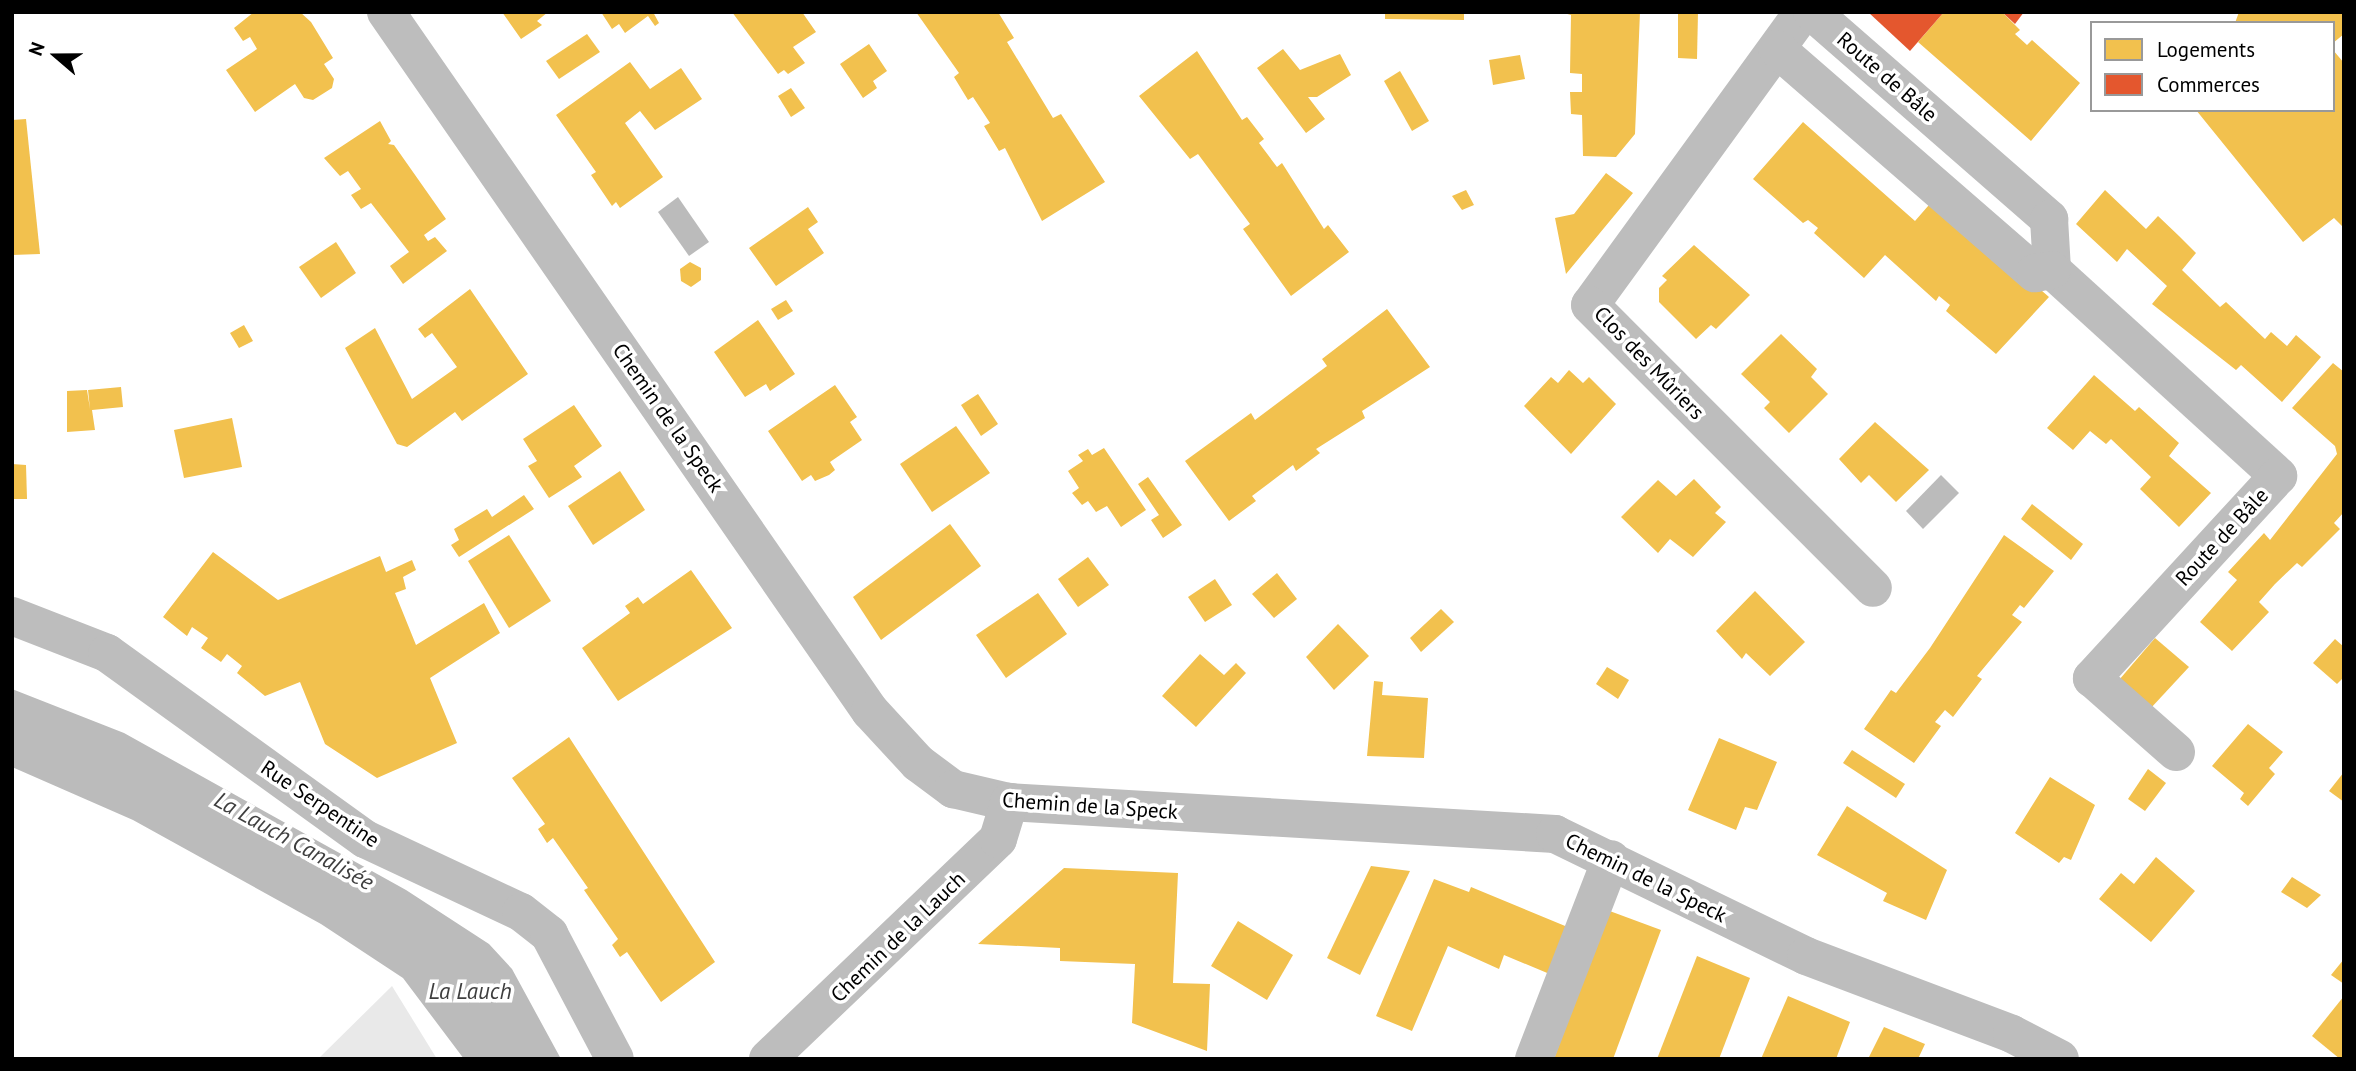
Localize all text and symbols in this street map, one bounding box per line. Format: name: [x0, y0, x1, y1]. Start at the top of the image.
north arrow: [21, 21, 91, 91]
legend: [2090, 21, 2335, 112]
street label: Route de Bâle: [1832, 27, 1942, 127]
text: Logements: [2157, 36, 2255, 63]
text: N: [23, 39, 50, 59]
text: Commerces: [2157, 71, 2260, 98]
street label: Clos des Mûriers: [1589, 301, 1709, 425]
street label: Chemin de la Speck: [607, 339, 729, 497]
street label: Route de Bâle: [2170, 483, 2274, 591]
street label: Rue Serpentine: [256, 755, 384, 853]
water label: La Lauch Canalisée: [209, 786, 379, 896]
street label: Chemin de la Speck: [1001, 787, 1179, 825]
street label: Chemin de la Speck: [1561, 828, 1731, 928]
street label: Chemin de la Lauch: [826, 867, 970, 1007]
water label: La Lauch: [428, 977, 512, 1005]

